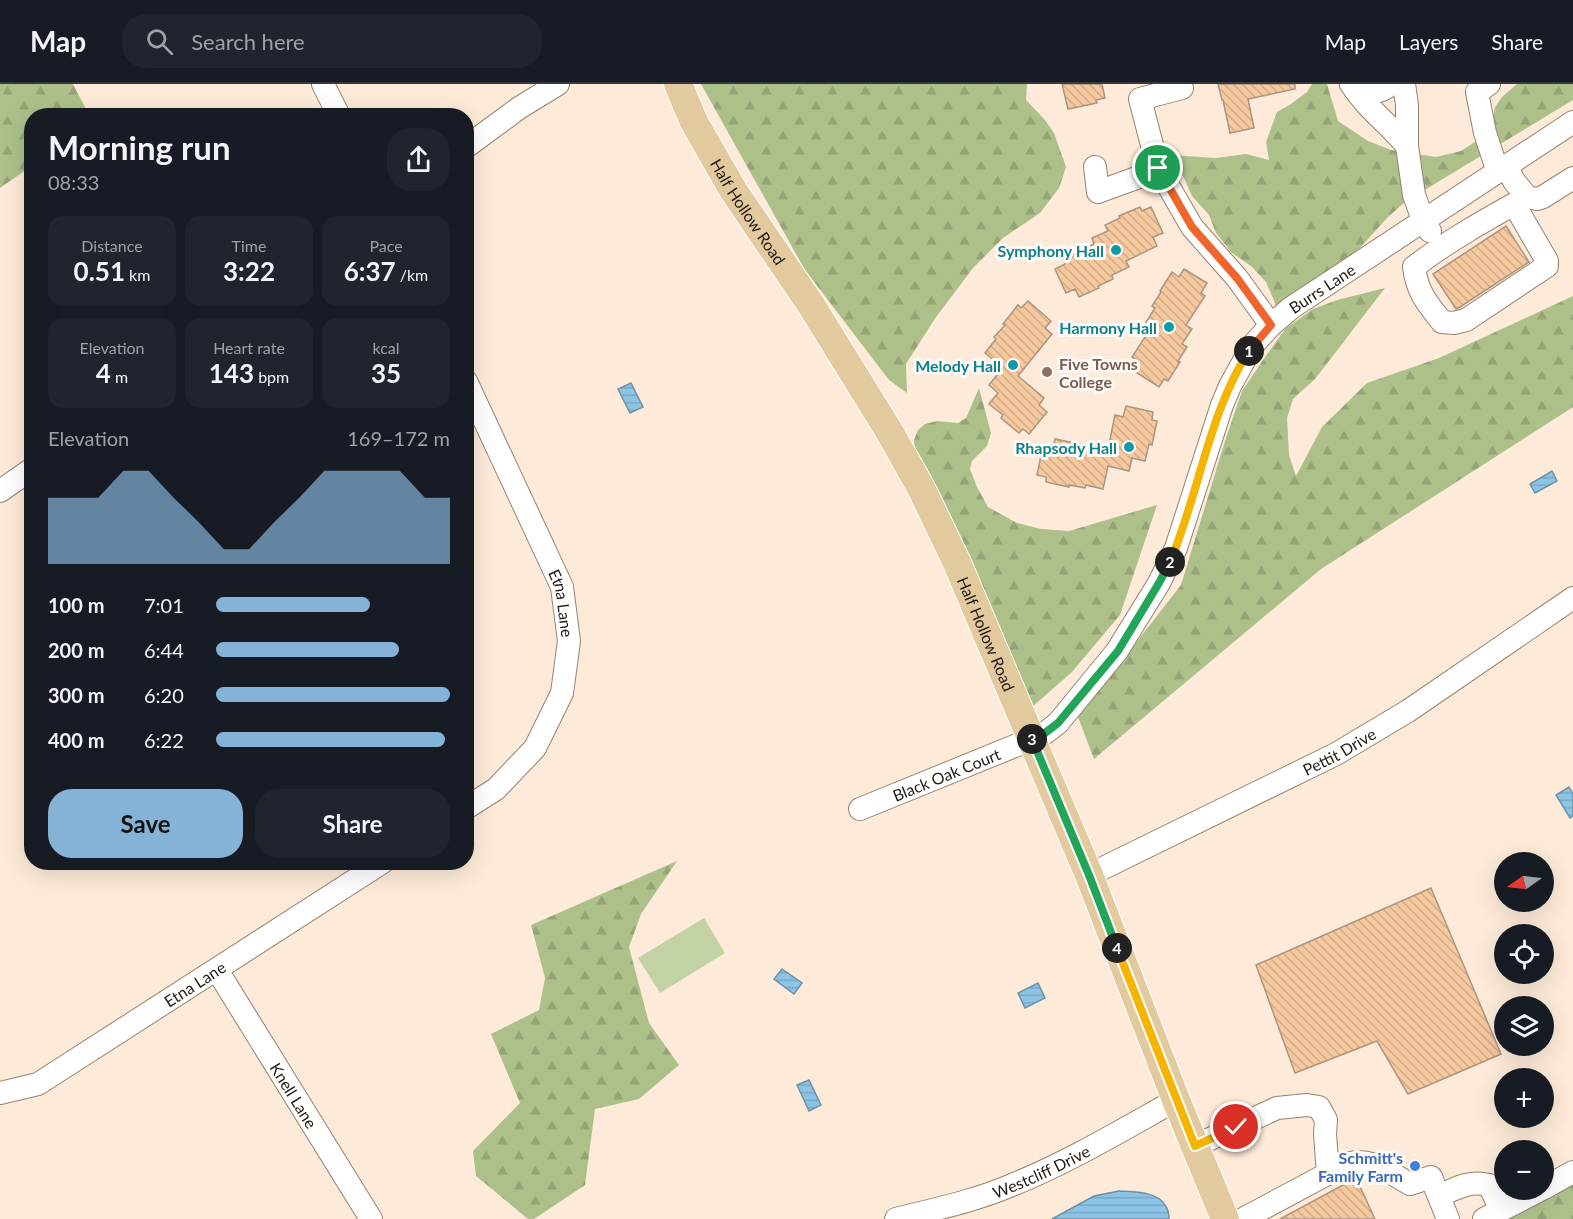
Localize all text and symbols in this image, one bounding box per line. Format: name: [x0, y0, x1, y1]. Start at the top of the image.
search box: [122, 14, 542, 68]
text: Map: [30, 24, 86, 58]
icon: search: [143, 25, 176, 58]
text: Search here: [191, 28, 305, 55]
text: Map: [1325, 29, 1366, 54]
text: Layers: [1399, 29, 1458, 54]
text: Share: [1491, 29, 1543, 54]
text: Morning run: [48, 127, 231, 167]
button: share: [387, 128, 450, 191]
pin: [1132, 142, 1183, 193]
icon: arrive: [1141, 151, 1174, 184]
street label: Half Hollow Road: [707, 155, 790, 268]
text: 08:33: [48, 170, 99, 194]
text: Distance: [81, 236, 143, 255]
text: Time: [232, 236, 266, 255]
text: Pace: [369, 236, 403, 255]
place label: Symphony Hall: [998, 241, 1104, 260]
marker: Symphony Hall: [1109, 243, 1123, 257]
text: 0.51: [74, 255, 125, 287]
text: 3:22: [223, 255, 275, 287]
text: 6:37: [344, 255, 396, 287]
street label: Burrs Lane: [1285, 259, 1358, 317]
text: km: [125, 265, 150, 284]
text: /km: [396, 265, 428, 284]
place label: Harmony Hall: [1059, 318, 1157, 337]
marker: Harmony Hall: [1162, 320, 1176, 334]
pin: 1: [1234, 336, 1264, 366]
text: Elevation: [80, 338, 145, 357]
text: Heart rate: [213, 338, 285, 357]
text: kcal: [372, 338, 400, 357]
text: 1: [1244, 341, 1254, 360]
place label: Five Towns College: [1059, 354, 1138, 391]
place label: Melody Hall: [915, 356, 1001, 375]
text: 4: [96, 357, 111, 389]
text: 143: [209, 357, 254, 389]
text: 35: [371, 357, 401, 389]
marker: Melody Hall: [1006, 358, 1020, 372]
marker: Five Towns College: [1040, 365, 1054, 379]
text: m: [111, 367, 128, 386]
text: bpm: [254, 367, 289, 386]
text: Elevation: [48, 426, 129, 450]
text: 169–172 m: [347, 426, 450, 450]
place label: Rhapsody Hall: [1015, 438, 1117, 457]
marker: Rhapsody Hall: [1122, 440, 1136, 454]
pin: 2: [1155, 547, 1185, 577]
text: 2: [1165, 552, 1175, 571]
street label: Etna Lane: [545, 566, 578, 638]
street label: Half Hollow Road: [954, 573, 1020, 694]
text: 100 m: [48, 593, 104, 617]
text: 7:01: [144, 593, 184, 617]
text: 200 m: [48, 638, 104, 662]
text: 6:44: [144, 638, 184, 662]
text: 300 m: [48, 683, 104, 707]
text: 6:20: [144, 683, 184, 707]
street label: Pettit Drive: [1299, 723, 1379, 779]
pin: 3: [1017, 724, 1047, 754]
text: 400 m: [48, 728, 104, 752]
text: 6:22: [144, 728, 184, 752]
text: 3: [1027, 729, 1037, 748]
street label: Black Oak Court: [889, 743, 1003, 804]
button: Save: [48, 789, 243, 858]
button: Share: [255, 789, 450, 858]
north arrow: [1494, 852, 1554, 912]
map controls: [1494, 852, 1554, 1200]
button: locate: [1494, 924, 1554, 984]
pin: 4: [1102, 933, 1132, 963]
text: 4: [1112, 938, 1122, 957]
street label: Etna Lane: [160, 957, 229, 1010]
button: layers: [1494, 996, 1554, 1056]
street label: Knell Lane: [267, 1059, 322, 1131]
button: +: [1494, 1068, 1554, 1128]
pin: [1210, 1101, 1261, 1152]
icon: check: [1219, 1110, 1252, 1143]
street label: Westcliff Drive: [990, 1140, 1093, 1201]
button: −: [1494, 1140, 1554, 1200]
place label: Schmitt's Family Farm: [1318, 1148, 1403, 1185]
marker: Schmitt's Family Farm: [1408, 1159, 1422, 1173]

